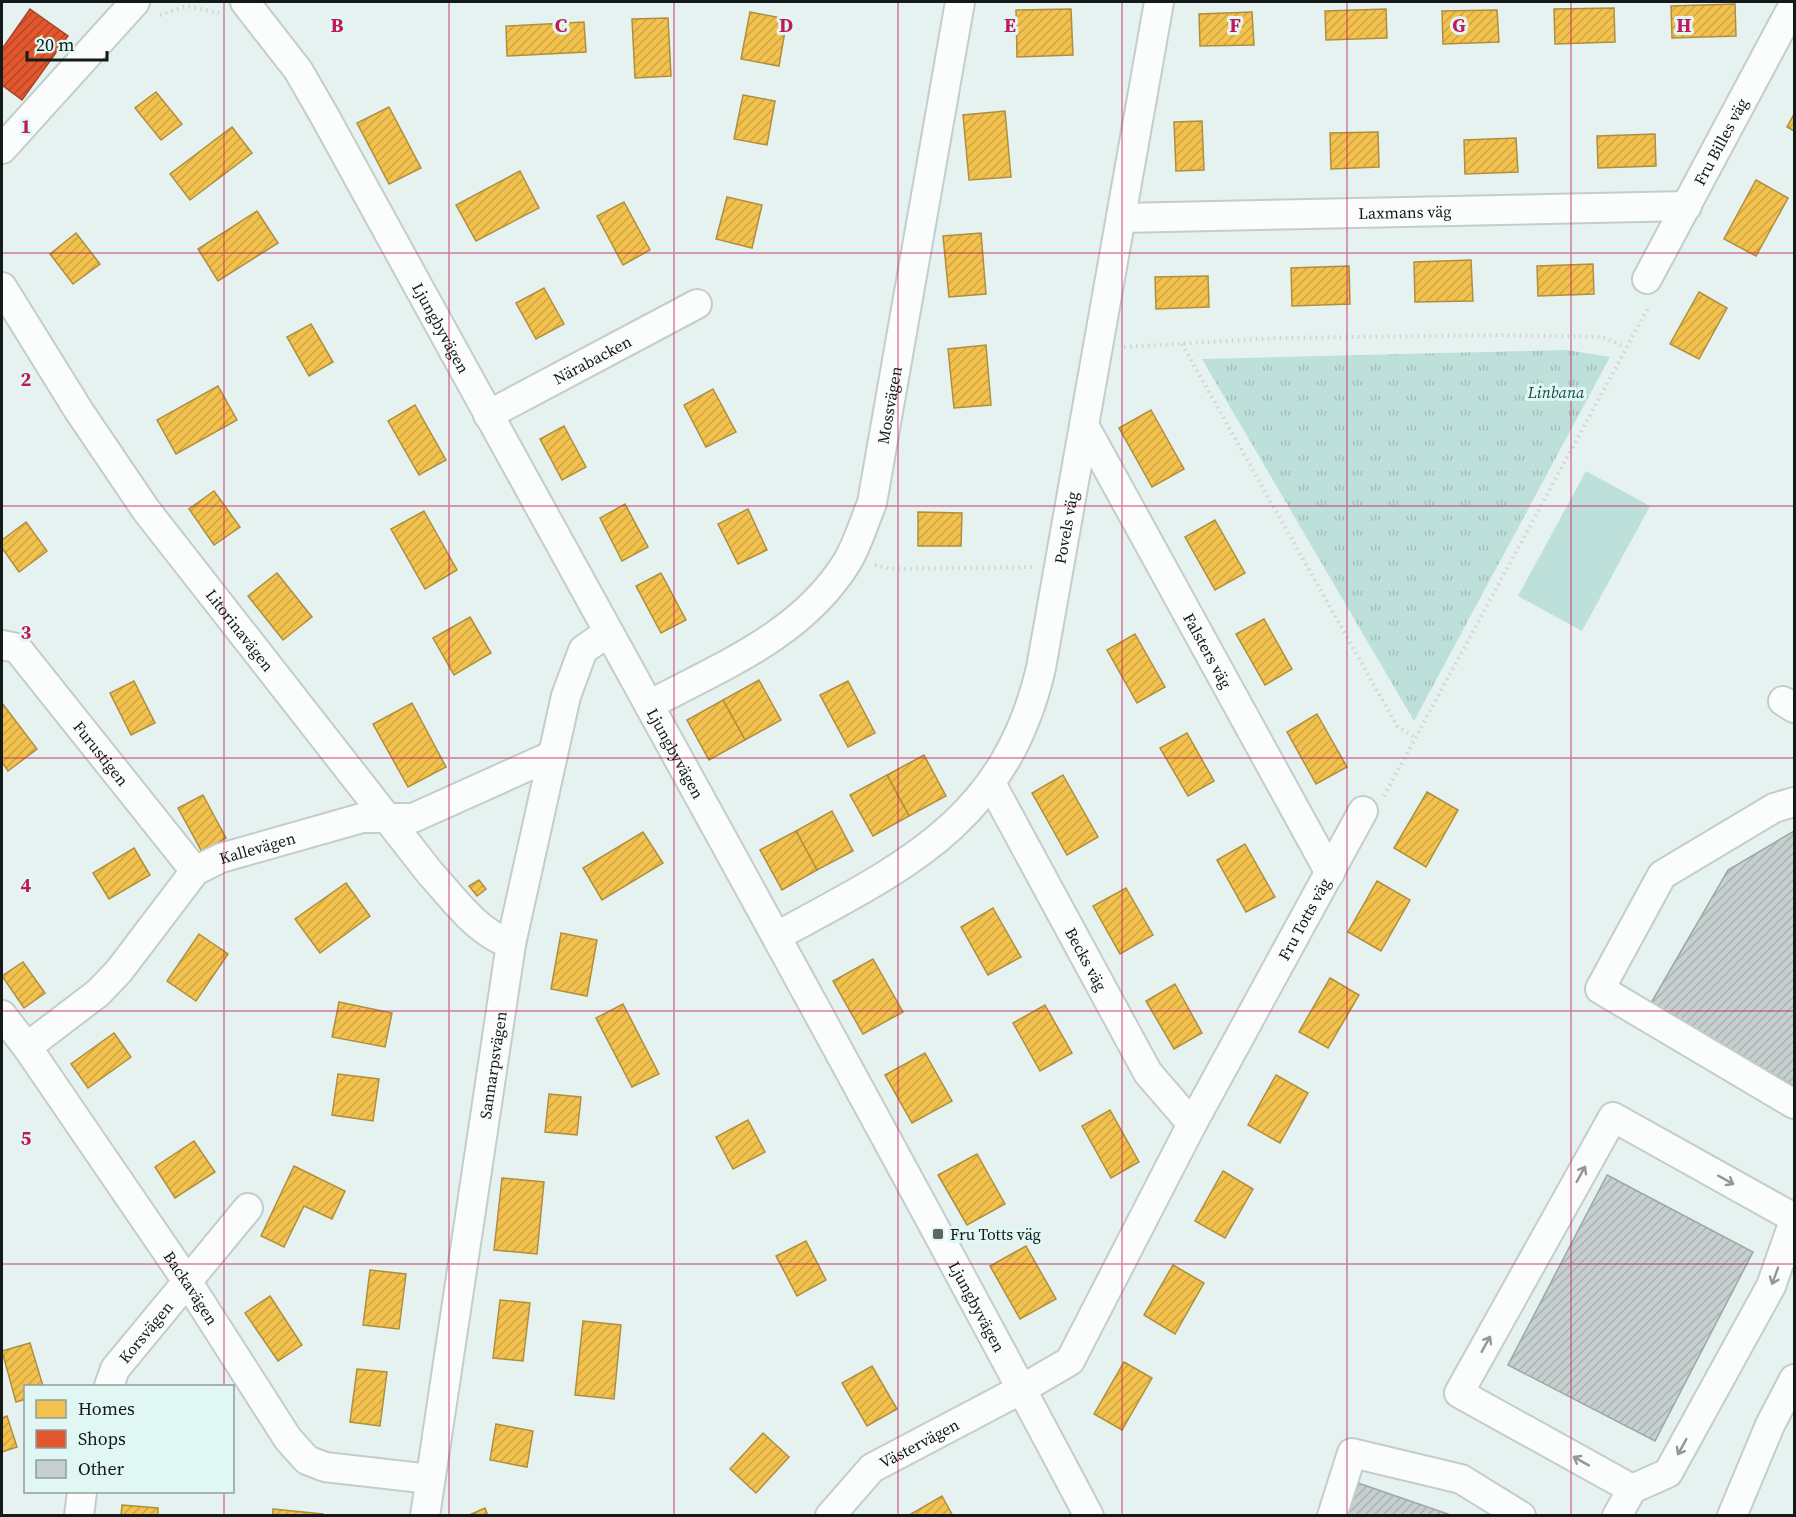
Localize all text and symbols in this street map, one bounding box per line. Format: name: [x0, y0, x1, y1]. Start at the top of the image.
text: B: [330, 11, 344, 39]
text: C: [555, 11, 567, 39]
text: D: [779, 11, 793, 39]
text: E: [1004, 11, 1016, 39]
text: F: [1229, 11, 1241, 39]
text: G: [1452, 11, 1466, 39]
text: H: [1676, 11, 1692, 39]
scale bar: [27, 24, 106, 62]
text: 20 m: [36, 32, 74, 57]
street label: Fru Billes väg: [1688, 94, 1753, 189]
text: 1: [21, 112, 31, 140]
street label: Laxmans väg: [1358, 200, 1452, 224]
street label: Ljungbyvägen: [407, 279, 475, 377]
street label: Närabacken: [549, 330, 636, 389]
street label: Mossvägen: [872, 364, 907, 446]
text: 2: [21, 365, 32, 393]
park label: Linbana: [1527, 381, 1585, 403]
street label: Povels väg: [1049, 490, 1083, 566]
street label: Litorinavägen: [201, 584, 279, 676]
street label: Falsters väg: [1178, 609, 1237, 692]
text: 3: [21, 618, 32, 646]
street label: Ljungbyvägen: [642, 704, 710, 803]
street label: Furustigen: [68, 716, 134, 791]
street label: Kallevägen: [217, 826, 298, 869]
text: 4: [21, 871, 32, 899]
street label: Fru Totts väg: [1273, 874, 1335, 964]
street label: Becks väg: [1060, 923, 1112, 995]
street label: Sannarpsvägen: [474, 1009, 512, 1120]
text: 5: [21, 1124, 32, 1152]
one-way arrow: [1575, 1166, 1587, 1183]
one-way arrow: [1717, 1174, 1734, 1186]
place label: Fru Totts väg: [950, 1223, 1041, 1245]
marker: Fru Totts väg: [931, 1227, 945, 1241]
street label: Backavägen: [159, 1247, 223, 1329]
street label: Ljungbyvägen: [944, 1257, 1011, 1356]
one-way arrow: [1768, 1266, 1779, 1285]
street label: Korsvägen: [113, 1296, 178, 1368]
one-way arrow: [1481, 1336, 1492, 1354]
legend: [24, 1385, 234, 1493]
text: Homes: [78, 1396, 135, 1421]
street label: Västervägen: [875, 1413, 963, 1473]
text: Shops: [78, 1426, 126, 1451]
one-way arrow: [1676, 1438, 1687, 1456]
one-way arrow: [1573, 1455, 1590, 1467]
text: Other: [78, 1456, 125, 1481]

